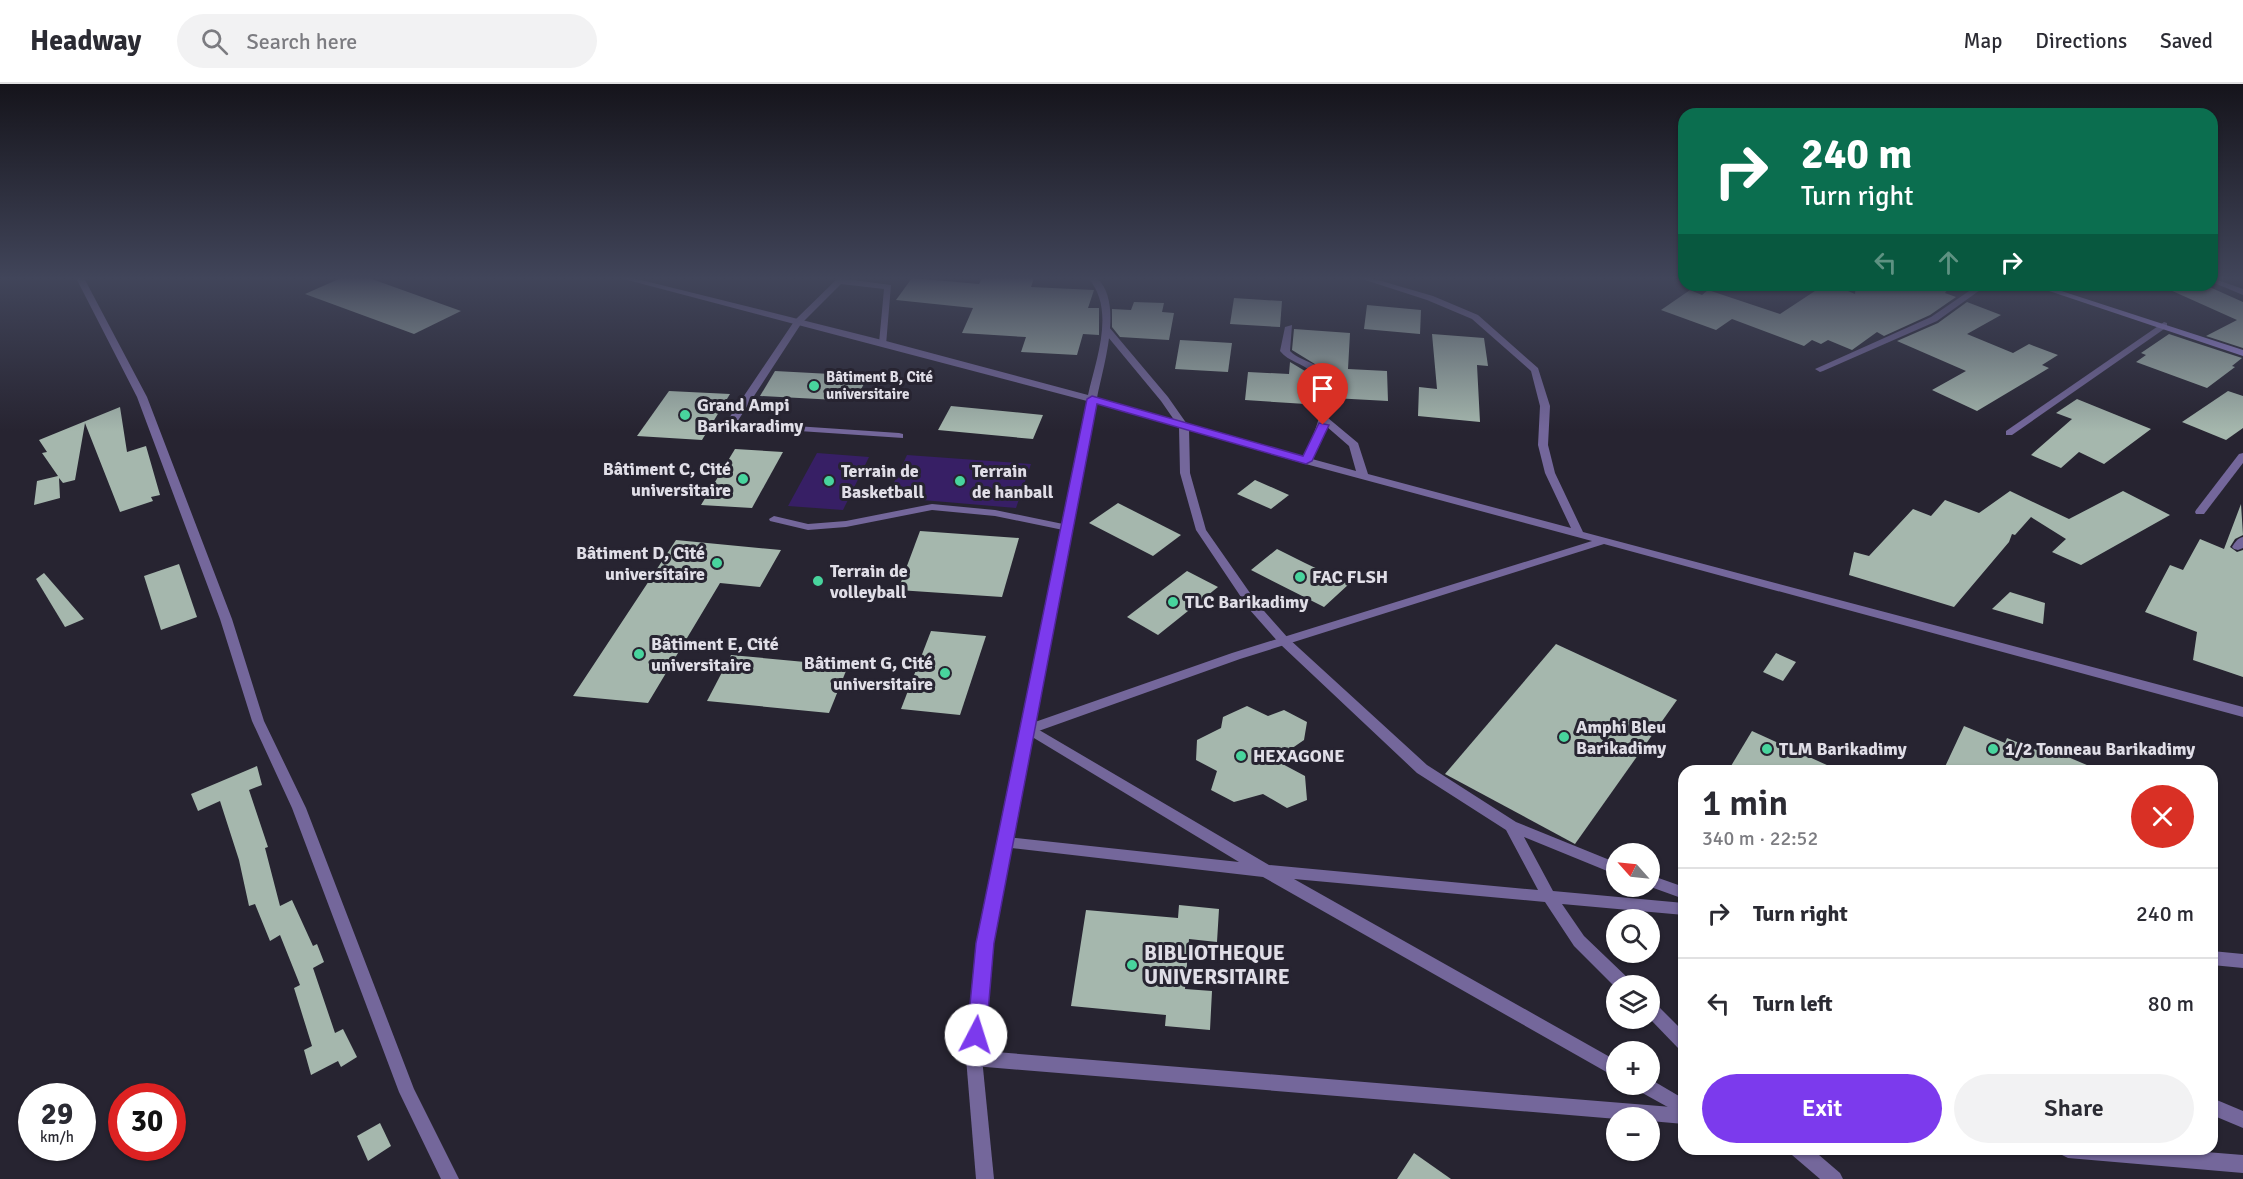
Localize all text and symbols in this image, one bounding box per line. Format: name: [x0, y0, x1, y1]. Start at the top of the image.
search box: [177, 14, 597, 68]
text: Headway: [30, 24, 141, 58]
icon: search: [198, 25, 231, 58]
text: Search here: [246, 28, 357, 55]
text: Map: [1964, 28, 2002, 54]
text: Directions: [2035, 28, 2127, 54]
text: Saved: [2160, 28, 2213, 54]
text: 240 m: [1801, 129, 1912, 180]
icon: right: [1702, 132, 1780, 210]
text: Turn right: [1801, 180, 1914, 213]
icon: left: [1869, 246, 1902, 279]
icon: ahead: [1932, 246, 1965, 279]
icon: right: [1995, 246, 2028, 279]
pin: [1297, 363, 1348, 425]
place label: Bâtiment B, Cité universitaire: [826, 368, 933, 403]
icon: arrive: [1306, 372, 1339, 405]
marker: Bâtiment B, Cité universitaire: [807, 379, 821, 393]
place label: Grand Ampi Barikaradimy: [697, 394, 803, 437]
marker: Grand Ampi Barikaradimy: [678, 408, 692, 422]
place label: Bâtiment C, Cité universitaire: [603, 458, 731, 501]
place label: Terrain de Basketball: [841, 460, 924, 503]
place label: Terrain de hanball: [972, 460, 1054, 503]
marker: Bâtiment C, Cité universitaire: [736, 472, 750, 486]
marker: Terrain de Basketball: [822, 474, 836, 488]
marker: Terrain de hanball: [953, 474, 967, 488]
place label: Bâtiment D, Cité universitaire: [576, 542, 705, 585]
marker: Bâtiment D, Cité universitaire: [710, 556, 724, 570]
place label: Terrain de volleyball: [829, 560, 908, 603]
place label: FAC FLSH: [1312, 566, 1388, 588]
marker: FAC FLSH: [1293, 570, 1307, 584]
marker: Terrain de volleyball: [811, 574, 825, 588]
place label: TLC Barikadimy: [1185, 591, 1308, 613]
marker: TLC Barikadimy: [1166, 595, 1180, 609]
place label: Bâtiment E, Cité universitaire: [651, 633, 779, 676]
marker: Bâtiment E, Cité universitaire: [632, 647, 646, 661]
place label: Bâtiment G, Cité universitaire: [804, 652, 933, 695]
marker: Bâtiment G, Cité universitaire: [938, 666, 952, 680]
place label: Amphi Bleu Barikadimy: [1576, 716, 1666, 759]
marker: Amphi Bleu Barikadimy: [1557, 730, 1571, 744]
place label: TLM Barikadimy: [1779, 738, 1907, 760]
place label: 1/2 Tonneau Barikadimy: [2005, 738, 2195, 760]
marker: TLM Barikadimy: [1760, 742, 1774, 756]
marker: 1/2 Tonneau Barikadimy: [1986, 742, 2000, 756]
place label: HEXAGONE: [1253, 745, 1345, 767]
marker: HEXAGONE: [1234, 749, 1248, 763]
text: 1 min: [1702, 781, 1788, 826]
button: close: [2131, 785, 2194, 848]
text: 340 m · 22:52: [1702, 826, 1818, 851]
north arrow: [1606, 843, 1660, 897]
map controls: [1606, 843, 1660, 1161]
icon: right: [1702, 897, 1735, 930]
text: Turn right: [1753, 900, 1848, 927]
text: 240 m: [2136, 900, 2194, 927]
button: search: [1606, 909, 1660, 963]
place label: BIBLIOTHEQUE UNIVERSITAIRE: [1144, 940, 1290, 990]
marker: BIBLIOTHEQUE UNIVERSITAIRE: [1125, 958, 1139, 972]
button: layers: [1606, 975, 1660, 1029]
icon: left: [1702, 987, 1735, 1020]
text: Turn left: [1753, 990, 1833, 1017]
text: 80 m: [2148, 990, 2194, 1017]
position arrow: [944, 1003, 1008, 1067]
button: +: [1606, 1041, 1660, 1095]
button: Exit: [1702, 1074, 1942, 1143]
button: Share: [1954, 1074, 2194, 1143]
speed limit sign: 30: [108, 1083, 186, 1161]
text: 29: [41, 1096, 73, 1133]
button: −: [1606, 1107, 1660, 1161]
text: km/h: [40, 1128, 74, 1146]

